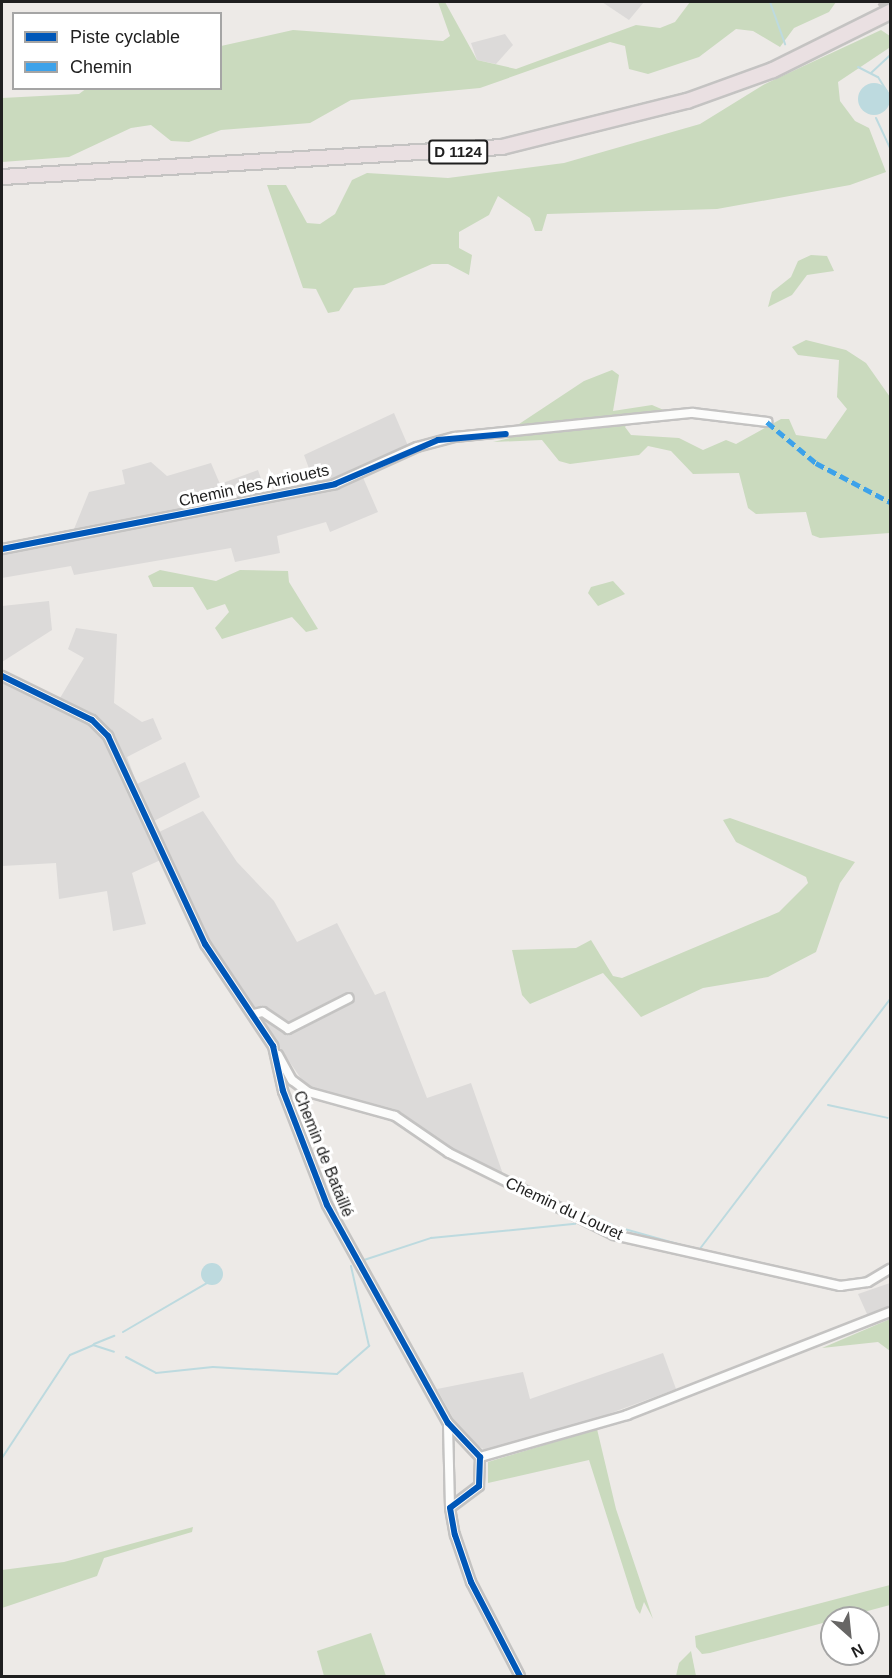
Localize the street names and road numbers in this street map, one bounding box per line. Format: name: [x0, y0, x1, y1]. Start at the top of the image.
road number: D 1124: [428, 140, 488, 164]
street label: Chemin des Arriouets: [177, 461, 331, 511]
street label: Chemin de Bataillé: [289, 1088, 357, 1220]
street label: Chemin du Louret: [502, 1173, 626, 1245]

